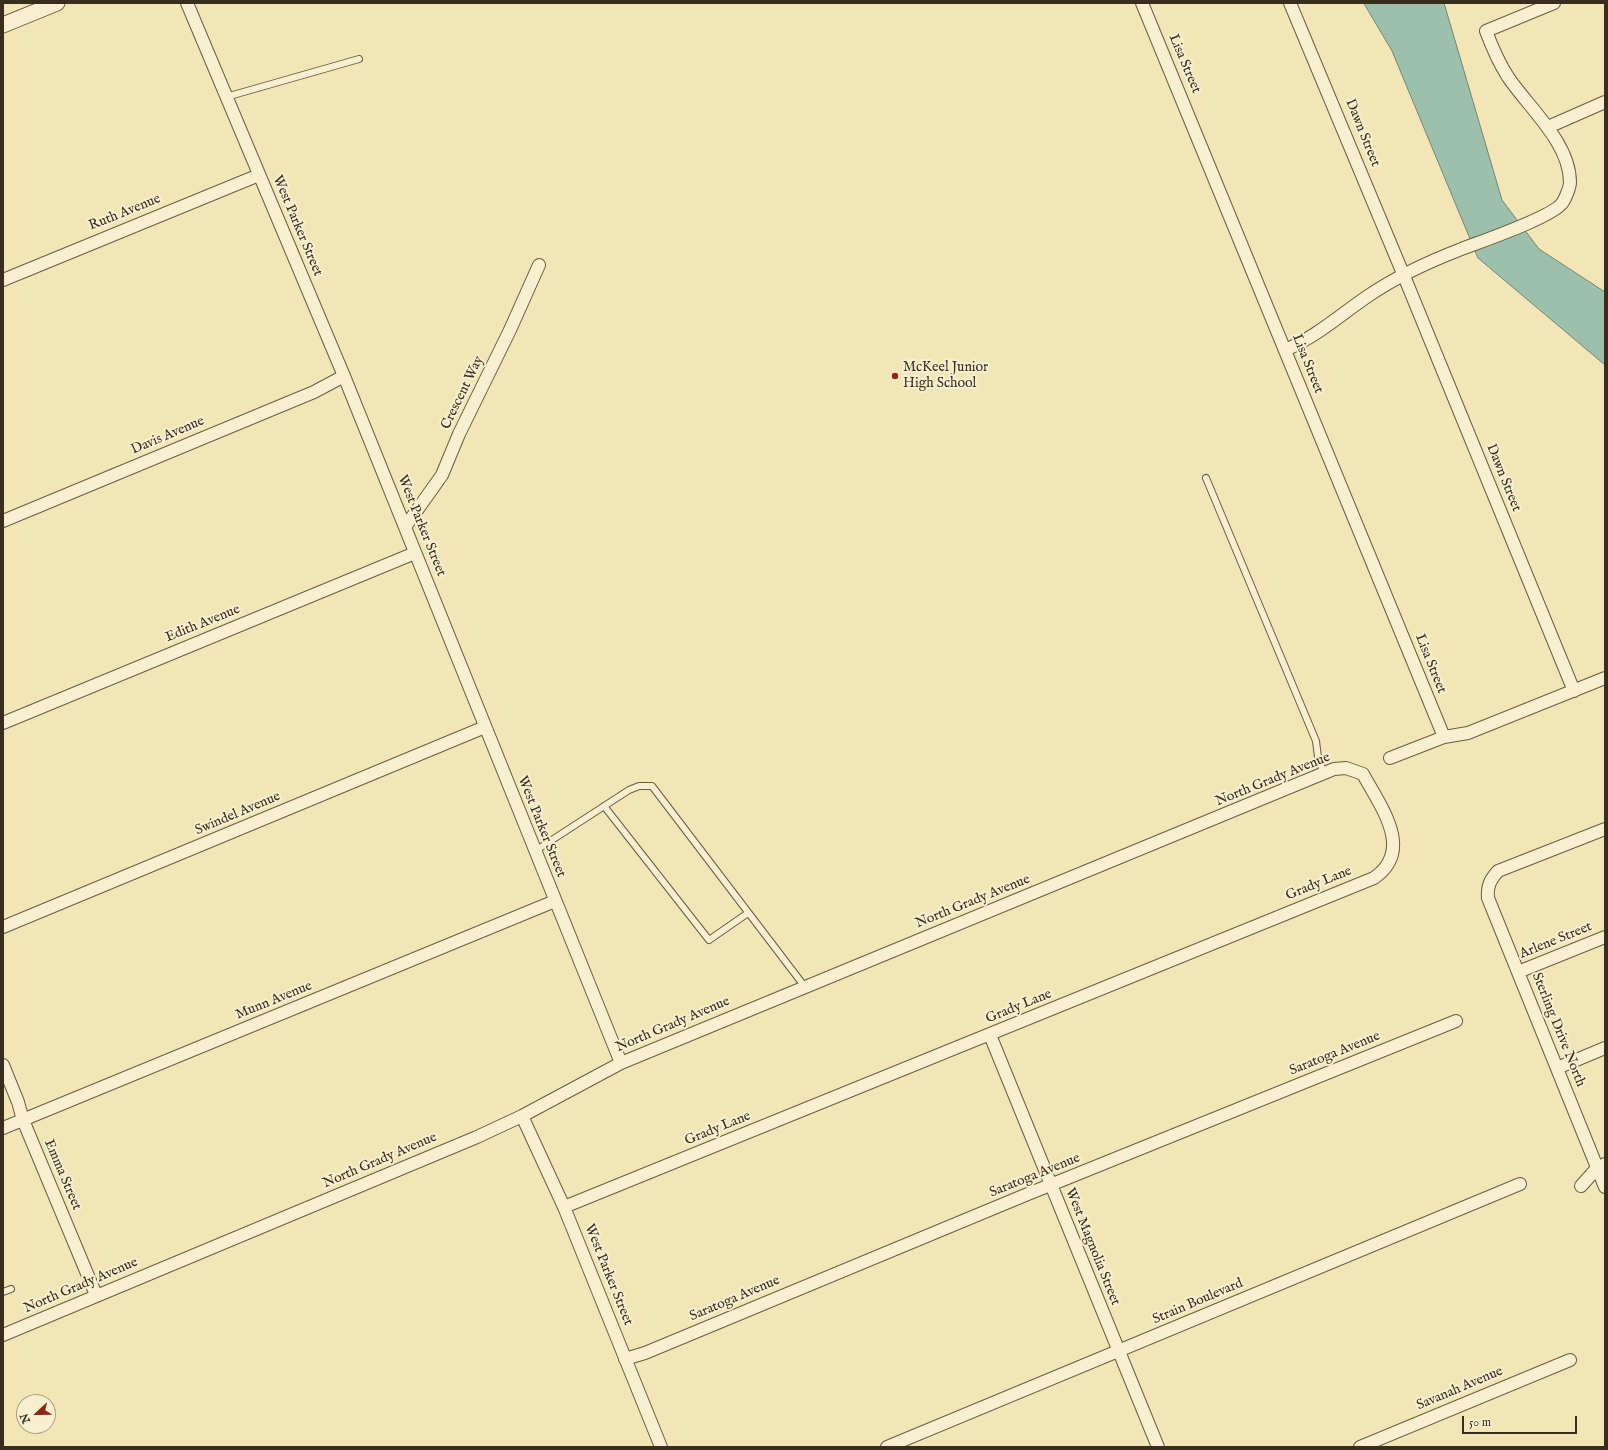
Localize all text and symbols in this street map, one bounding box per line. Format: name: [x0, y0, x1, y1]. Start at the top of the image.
street label: Lisa Street: [1164, 32, 1204, 96]
street label: Dawn Street: [1341, 97, 1383, 169]
street label: West Parker Street: [268, 173, 326, 279]
street label: Ruth Avenue: [87, 191, 163, 235]
street label: Lisa Street: [1288, 332, 1326, 396]
street label: Crescent Way: [438, 354, 488, 432]
place label: McKeel Junior High School: [903, 360, 988, 392]
marker: McKeel Junior High School: [890, 371, 900, 381]
street label: Davis Avenue: [129, 413, 207, 459]
street label: Dawn Street: [1482, 442, 1524, 514]
street label: West Parker Street: [393, 473, 449, 579]
street label: Edith Avenue: [163, 601, 243, 647]
street label: Lisa Street: [1411, 632, 1449, 696]
street label: North Grady Avenue: [1213, 749, 1333, 811]
street label: West Parker Street: [513, 774, 569, 880]
street label: Swindel Avenue: [193, 788, 283, 840]
street label: Grady Lane: [1284, 863, 1354, 905]
street label: North Grady Avenue: [913, 871, 1033, 933]
street label: Arlene Street: [1517, 919, 1595, 963]
street label: Sterling Drive North: [1527, 971, 1589, 1089]
street label: Munn Avenue: [233, 978, 315, 1024]
street label: Grady Lane: [984, 986, 1054, 1028]
street label: North Grady Avenue: [614, 993, 732, 1057]
street label: Saratoga Avenue: [1287, 1028, 1383, 1080]
street label: Grady Lane: [683, 1108, 753, 1150]
street label: North Grady Avenue: [321, 1129, 439, 1193]
street label: Emma Street: [40, 1137, 84, 1213]
street label: Saratoga Avenue: [987, 1150, 1083, 1202]
street label: West Magnolia Street: [1061, 1186, 1123, 1308]
street label: West Parker Street: [580, 1222, 636, 1328]
street label: North Grady Avenue: [22, 1254, 140, 1318]
street label: Saratoga Avenue: [687, 1272, 783, 1326]
street label: Strain Boulevard: [1150, 1275, 1246, 1329]
street label: Savanah Avenue: [1414, 1363, 1506, 1415]
north arrow: [16, 1394, 56, 1434]
scale bar: [1464, 1408, 1579, 1434]
text: N: [18, 1411, 34, 1425]
text: 50 m: [1469, 1415, 1491, 1430]

